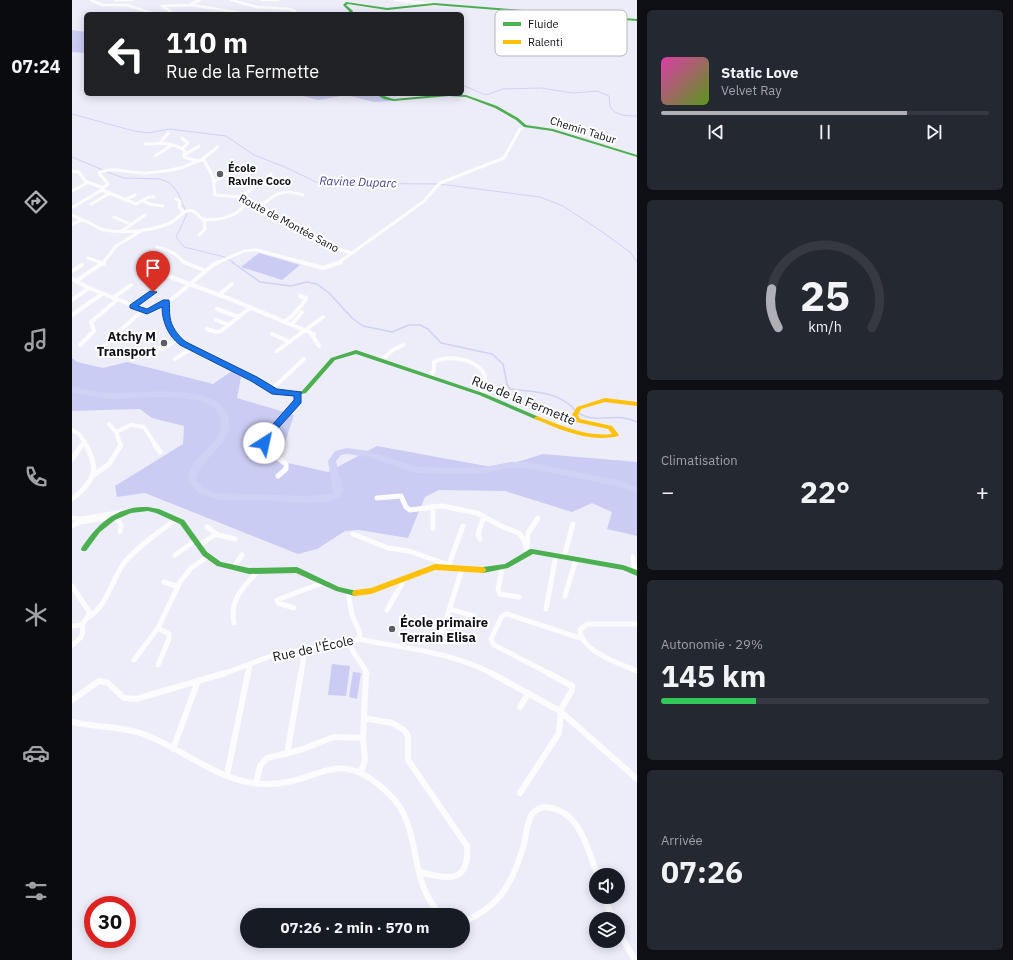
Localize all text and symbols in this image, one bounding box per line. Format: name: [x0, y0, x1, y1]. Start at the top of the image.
legend: [495, 10, 627, 56]
text: Fluide: [528, 17, 559, 31]
text: 110 m: [166, 24, 248, 61]
icon: left: [100, 28, 152, 80]
text: Ralenti: [528, 35, 563, 49]
text: 07:24: [11, 55, 61, 78]
text: Rue de la Fermette: [166, 60, 319, 83]
text: Static Love: [721, 63, 798, 82]
text: Velvet Ray: [721, 82, 782, 99]
street label: Chemin Tabur: [548, 113, 618, 147]
icon: previous: [705, 121, 727, 143]
icon: pause: [814, 121, 836, 143]
icon: next: [923, 121, 945, 143]
place label: École Ravine Coco: [228, 160, 291, 188]
marker: École Ravine Coco: [215, 169, 225, 179]
water label: Ravine Duparc: [319, 173, 397, 190]
icon: directions: [22, 188, 50, 216]
street label: Route de Montée Sano: [237, 191, 341, 255]
pin: [136, 251, 170, 292]
icon: arrive: [142, 257, 164, 279]
text: 25: [800, 268, 850, 322]
text: km/h: [808, 317, 842, 336]
icon: music: [22, 326, 50, 354]
place label: Atchy M Transport: [97, 328, 156, 360]
marker: Atchy M Transport: [159, 338, 169, 348]
street label: Rue de la Fermette: [469, 372, 578, 429]
position arrow: [243, 422, 285, 464]
text: Climatisation: [661, 452, 738, 469]
icon: phone: [22, 463, 50, 491]
text: 22°: [800, 472, 850, 511]
text: −: [661, 477, 674, 506]
text: +: [976, 477, 989, 506]
icon: climate: [22, 601, 50, 629]
place label: École primaire Terrain Elisa: [400, 614, 488, 646]
marker: École primaire Terrain Elisa: [387, 624, 397, 634]
street label: Rue de l'École: [271, 632, 355, 665]
text: Autonomie · 29%: [661, 636, 763, 653]
text: 145 km: [661, 656, 766, 695]
icon: car: [22, 739, 50, 767]
text: Arrivée: [661, 832, 703, 849]
text: 07:26: [661, 852, 743, 891]
map controls: [589, 868, 625, 948]
button: sound: [589, 868, 625, 904]
icon: filters: [22, 877, 50, 905]
speed limit sign: 30: [84, 896, 136, 948]
button: layers: [589, 912, 625, 948]
text: 07:26 · 2 min · 570 m: [281, 918, 429, 937]

